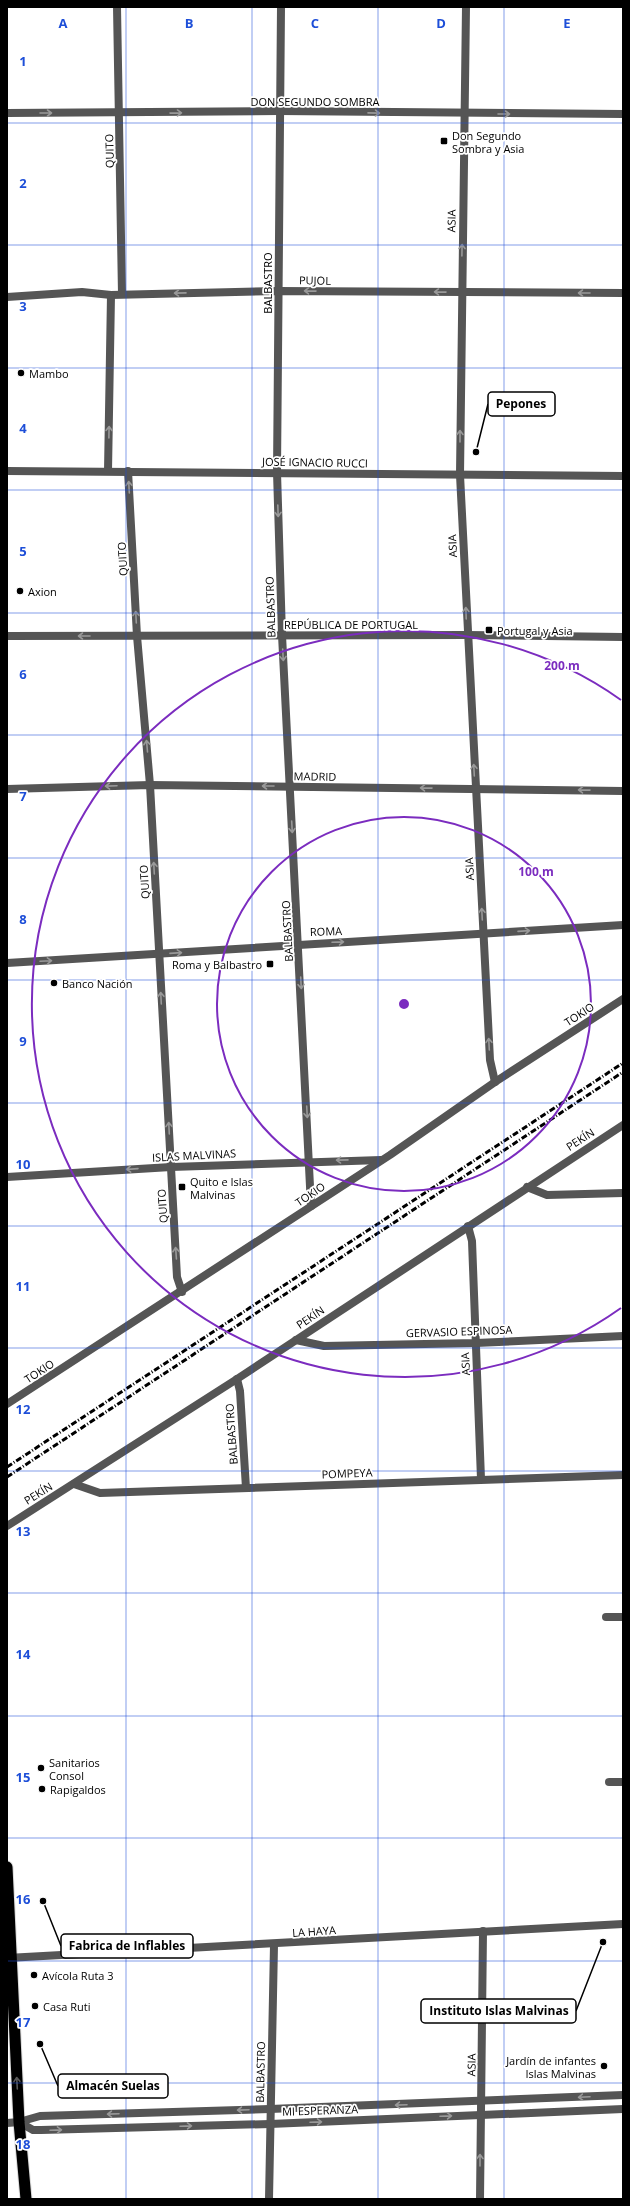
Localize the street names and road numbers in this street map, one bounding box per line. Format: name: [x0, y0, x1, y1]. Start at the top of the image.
street label: DON SEGUNDO SOMBRA: [251, 94, 379, 109]
street label: QUITO: [101, 134, 117, 168]
street label: ASIA: [443, 209, 459, 233]
street label: BALBASTRO: [260, 252, 275, 314]
street label: PUJOL: [299, 272, 331, 288]
street label: JOSÉ IGNACIO RUCCI: [261, 454, 368, 470]
street label: ASIA: [444, 534, 460, 558]
street label: QUITO: [114, 541, 130, 577]
street label: BALBASTRO: [261, 576, 279, 638]
street label: REPÚBLICA DE PORTUGAL: [284, 617, 418, 632]
street label: MADRID: [294, 768, 336, 784]
street label: ASIA: [461, 857, 477, 881]
street label: QUITO: [136, 864, 152, 900]
street label: BALBASTRO: [278, 900, 296, 962]
street label: ROMA: [310, 923, 342, 939]
street label: TOKIO: [561, 999, 597, 1029]
street label: PEKÍN: [563, 1124, 597, 1154]
street label: ISLAS MALVINAS: [152, 1145, 236, 1165]
street label: TOKIO: [292, 1179, 328, 1209]
street label: QUITO: [153, 1188, 171, 1224]
street label: PEKÍN: [293, 1302, 327, 1332]
street label: GERVASIO ESPINOSA: [405, 1322, 513, 1340]
street label: ASIA: [457, 1352, 473, 1376]
street label: TOKIO: [21, 1356, 57, 1386]
street label: BALBASTRO: [221, 1403, 241, 1465]
street label: POMPEYA: [321, 1465, 373, 1481]
street label: PEKÍN: [21, 1478, 55, 1508]
street label: LA HAYA: [292, 1922, 336, 1940]
street label: BALBASTRO: [252, 2041, 268, 2103]
street label: ASIA: [463, 2053, 479, 2077]
street label: MI ESPERANZA: [282, 2101, 358, 2119]

